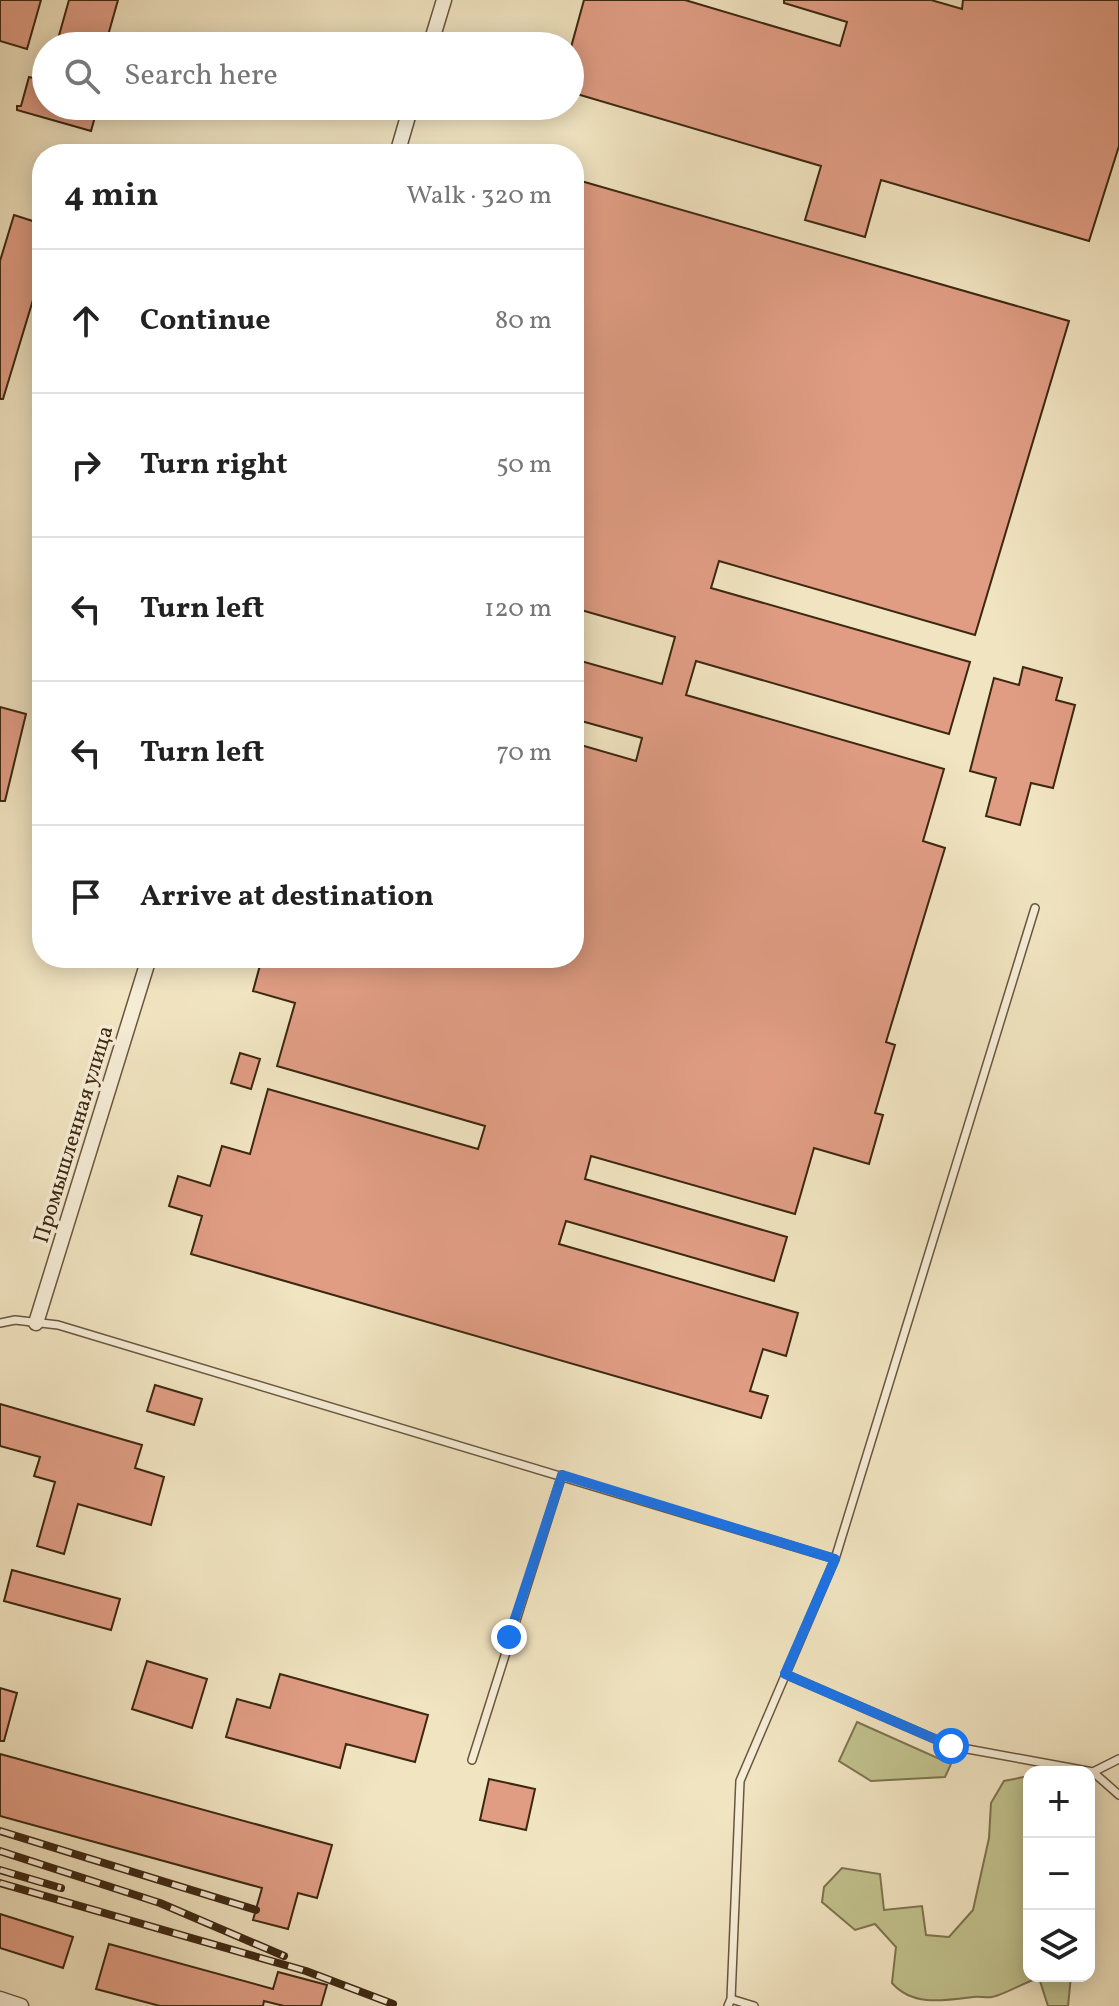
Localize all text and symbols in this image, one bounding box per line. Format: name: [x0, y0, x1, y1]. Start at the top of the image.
search box: [32, 32, 584, 120]
icon: search: [60, 54, 104, 98]
text: Search here: [124, 55, 278, 97]
text: 4 min: [64, 173, 159, 220]
text: Walk · 320 m: [406, 178, 552, 214]
icon: ahead: [64, 299, 108, 343]
text: Continue: [140, 300, 271, 342]
text: 80 m: [495, 303, 552, 339]
icon: right: [64, 443, 108, 487]
text: Turn right: [140, 444, 288, 486]
text: 50 m: [496, 447, 552, 483]
icon: left: [64, 587, 108, 631]
text: Turn left: [140, 588, 264, 630]
text: 120 m: [484, 591, 552, 627]
icon: left: [64, 731, 108, 775]
text: Turn left: [140, 732, 264, 774]
text: 70 m: [497, 735, 552, 771]
icon: arrive: [64, 875, 108, 919]
text: Arrive at destination: [140, 876, 434, 918]
street label: Промышленная улица: [27, 1022, 122, 1247]
route end: [491, 1619, 527, 1655]
route start: [933, 1728, 969, 1764]
map controls: [1023, 1766, 1095, 1982]
button: +: [1023, 1766, 1095, 1838]
button: −: [1023, 1838, 1095, 1910]
button: layers: [1023, 1910, 1095, 1982]

